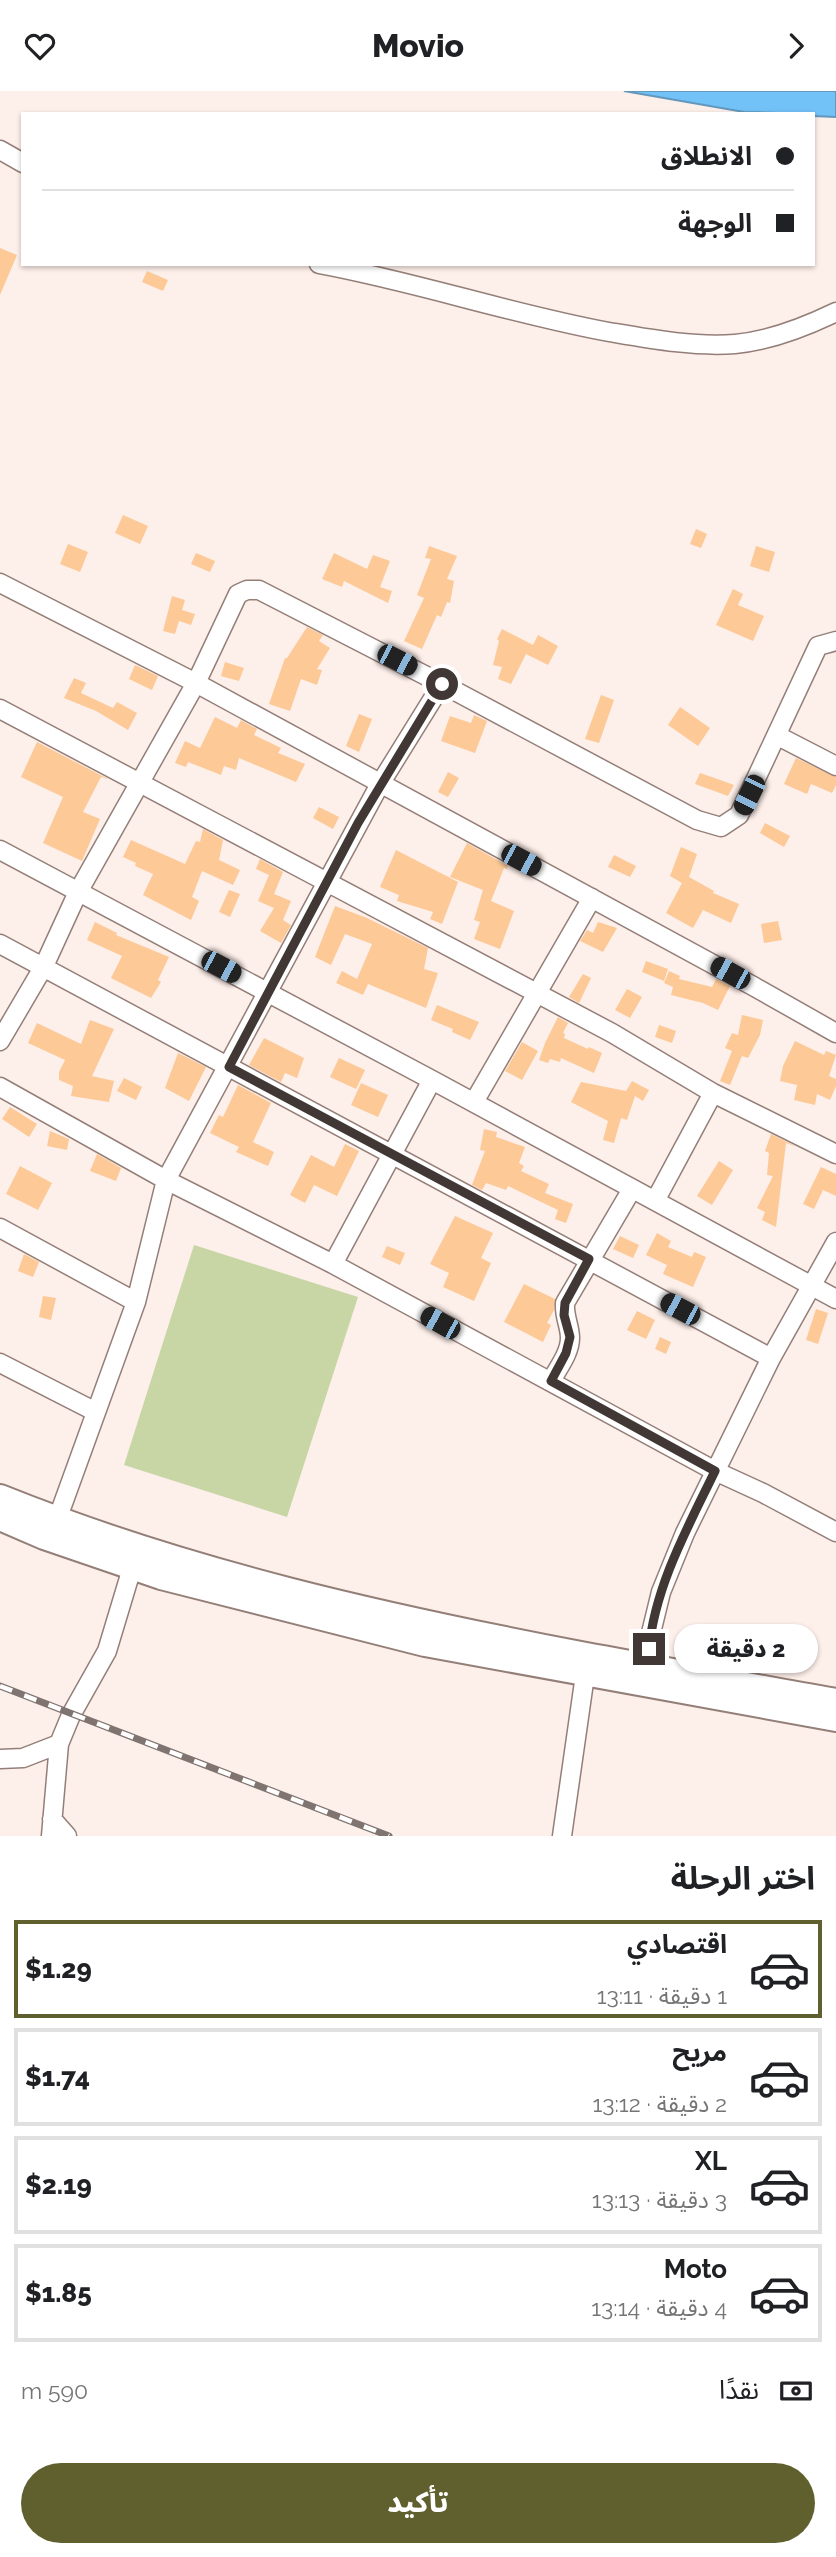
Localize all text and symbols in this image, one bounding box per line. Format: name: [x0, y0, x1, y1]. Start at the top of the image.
icon: heart: [21, 27, 59, 65]
text: Movio: [372, 27, 464, 64]
icon: forward: [777, 27, 815, 65]
text: الانطلاق: [661, 141, 752, 171]
text: الوجهة: [678, 208, 752, 238]
car: [374, 641, 421, 679]
route start: [426, 668, 458, 700]
car: [731, 772, 768, 818]
car: [498, 841, 545, 879]
car: [198, 948, 245, 986]
car: [707, 954, 754, 992]
car: [657, 1290, 704, 1328]
car: [417, 1304, 464, 1342]
callout: 2 دقيقة: [674, 1625, 817, 1673]
route end: [633, 1633, 665, 1665]
text: 2 دقيقة: [707, 1635, 785, 1662]
text: اختر الرحلة: [671, 1859, 815, 1896]
text: اقتصادي: [627, 1929, 727, 1959]
icon: car: [748, 1938, 811, 2001]
text: $1.29: [25, 1954, 92, 1984]
text: 1 دقيقة · 13:11: [597, 1982, 727, 2009]
text: مريح: [672, 2037, 727, 2067]
icon: car: [748, 2046, 811, 2109]
text: $1.74: [25, 2062, 90, 2092]
text: 2 دقيقة · 13:12: [592, 2090, 727, 2117]
text: XL: [695, 2146, 727, 2176]
icon: car: [748, 2154, 811, 2217]
text: $2.19: [25, 2170, 92, 2200]
text: 3 دقيقة · 13:13: [592, 2186, 727, 2213]
text: Moto: [664, 2254, 727, 2284]
icon: car: [748, 2262, 811, 2325]
text: $1.85: [25, 2278, 92, 2308]
text: 4 دقيقة · 13:14: [591, 2294, 727, 2321]
icon: cash: [777, 2372, 815, 2410]
text: نقدًا: [719, 2375, 759, 2405]
text: 590 m: [21, 2377, 88, 2404]
button: تأكيد: [21, 2463, 815, 2543]

